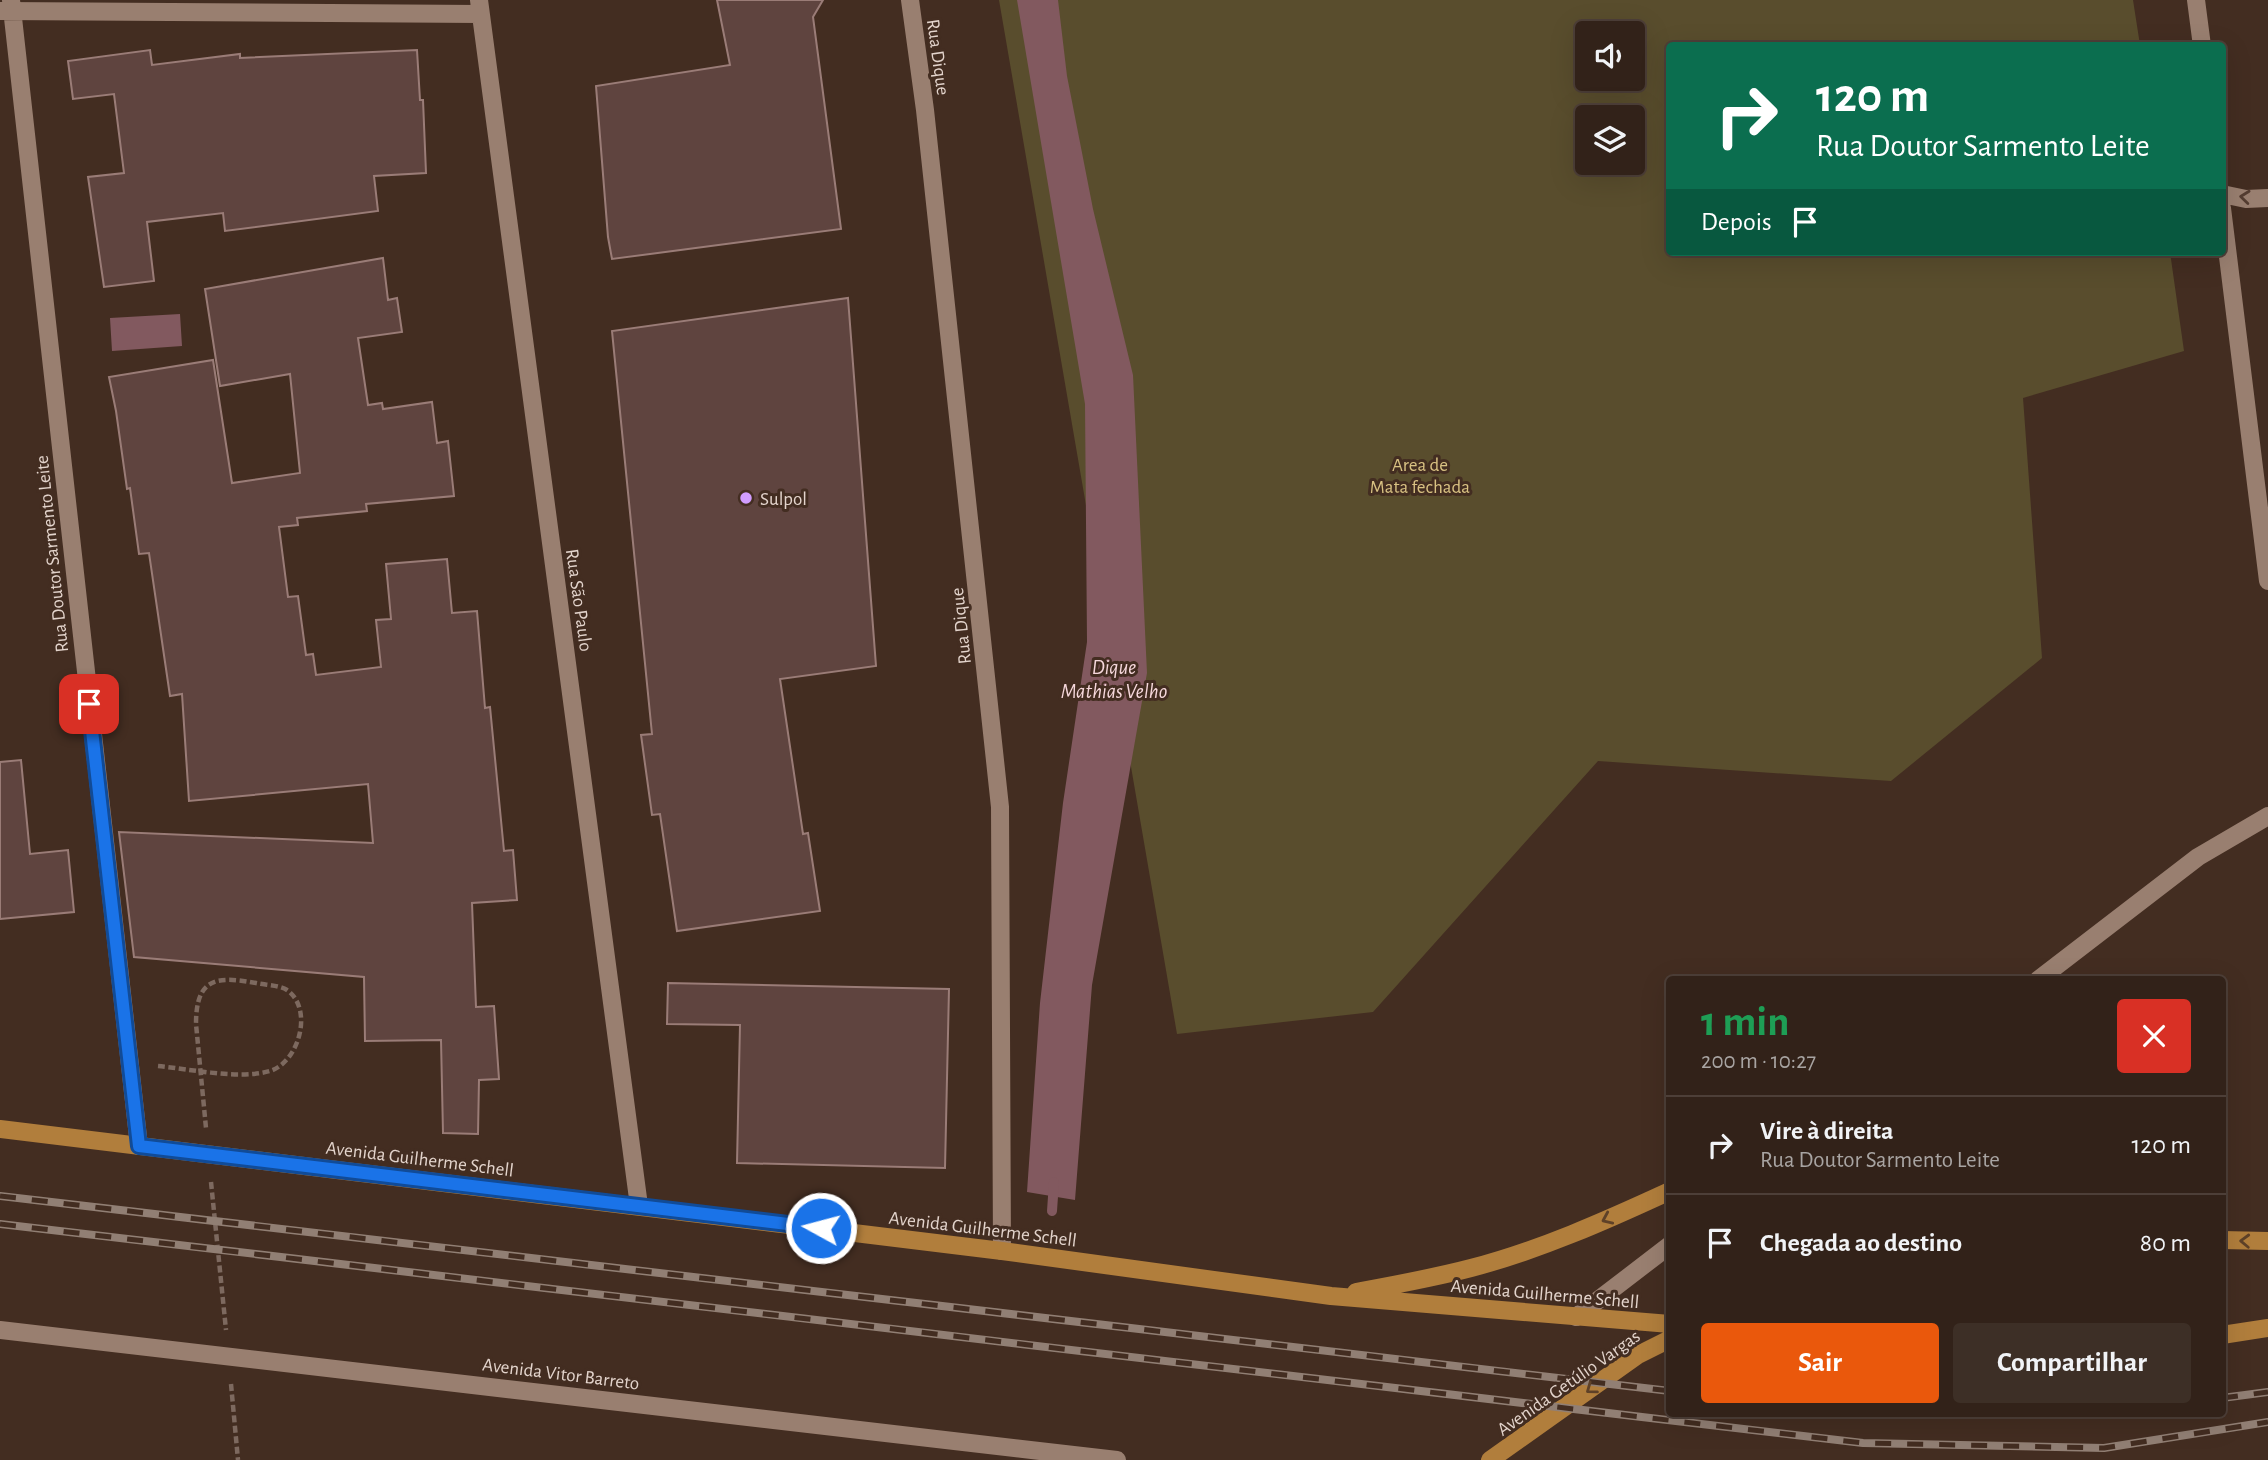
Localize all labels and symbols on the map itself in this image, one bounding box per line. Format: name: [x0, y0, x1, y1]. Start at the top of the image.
street label: Rua Dique: [923, 18, 952, 97]
one-way arrow: [2239, 190, 2251, 205]
street label: Rua Doutor Sarmento Leite: [33, 454, 72, 653]
park label: Area de Mata fechada: [1370, 456, 1470, 497]
marker: Sulpol: [738, 490, 754, 506]
place label: Sulpol: [760, 490, 807, 509]
street label: Rua São Paulo: [562, 548, 595, 653]
street label: Rua Dique: [948, 587, 975, 665]
water label: Dique Mathias Velho: [1061, 657, 1167, 702]
pin: [59, 674, 119, 734]
street label: Avenida Guilherme Schell: [325, 1139, 515, 1180]
position arrow: [784, 1191, 858, 1265]
street label: Avenida Guilherme Schell: [888, 1209, 1078, 1250]
one-way arrow: [1602, 1211, 1615, 1225]
one-way arrow: [2239, 1233, 2250, 1248]
street label: Avenida Guilherme Schell: [1450, 1277, 1640, 1312]
street label: Avenida Getúlio Vargas: [1494, 1327, 1644, 1440]
street label: Avenida Vitor Barreto: [481, 1355, 640, 1394]
one-way arrow: [1586, 1381, 1599, 1393]

